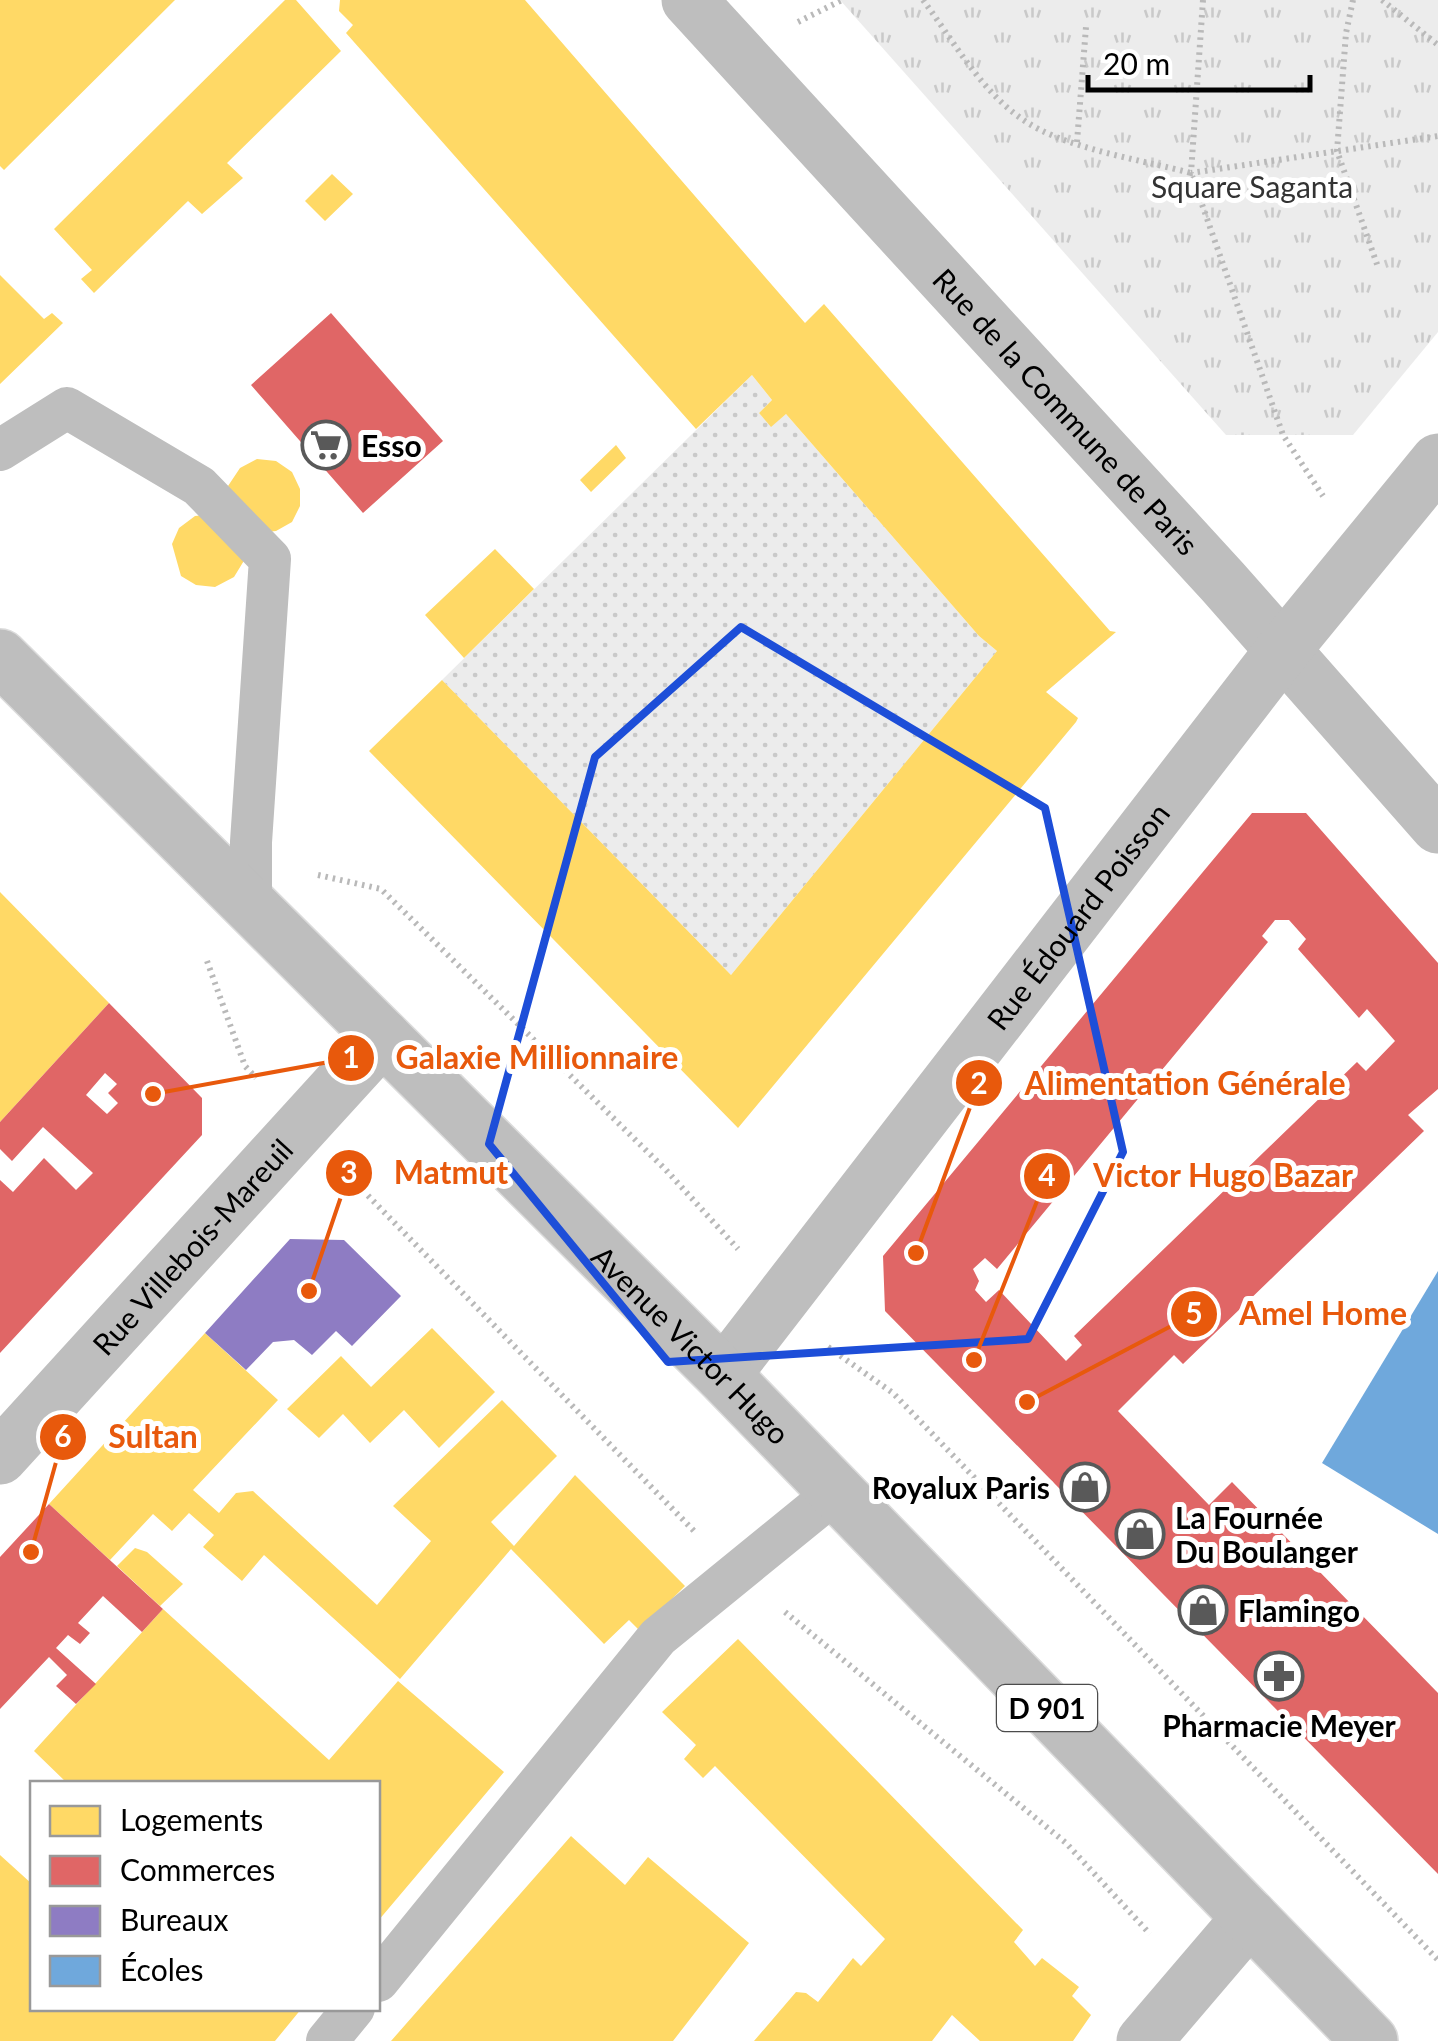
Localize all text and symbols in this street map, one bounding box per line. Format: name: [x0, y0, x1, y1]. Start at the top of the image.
scale bar: [1088, 30, 1310, 92]
text: 20 m: [1103, 45, 1170, 81]
park label: Square Saganta: [1151, 168, 1353, 204]
street label: Rue de la Commune de Paris: [926, 261, 1206, 562]
supermarket icon: Esso: [300, 419, 352, 471]
place label: Esso: [361, 427, 422, 463]
street label: Rue Édouard Poisson: [979, 795, 1176, 1036]
callout: Galaxie Millionnaire: [326, 1027, 699, 1089]
text: Galaxie Millionnaire: [396, 1037, 678, 1076]
text: 1: [342, 1038, 360, 1074]
callout: Alimentation Générale: [954, 1052, 1365, 1114]
text: Alimentation Générale: [1024, 1063, 1345, 1102]
text: 2: [970, 1064, 988, 1100]
street label: Rue Villebois-Mareuil: [85, 1131, 300, 1362]
callout: Matmut: [324, 1142, 528, 1204]
callout: Victor Hugo Bazar: [1022, 1145, 1373, 1207]
text: Matmut: [394, 1152, 508, 1191]
text: 3: [340, 1153, 358, 1189]
text: Victor Hugo Bazar: [1092, 1155, 1353, 1194]
text: 4: [1038, 1156, 1056, 1192]
street label: Avenue Victor Hugo: [585, 1238, 798, 1451]
callout: Amel Home: [1169, 1283, 1427, 1345]
text: Amel Home: [1238, 1293, 1407, 1332]
text: 5: [1185, 1294, 1203, 1330]
callout: Sultan: [38, 1406, 217, 1468]
text: Sultan: [108, 1416, 198, 1455]
text: 6: [54, 1417, 72, 1453]
shop icon: Royalux Paris: [1059, 1461, 1111, 1513]
place label: Royalux Paris: [872, 1469, 1050, 1505]
place label: La Fournée Du Boulanger: [1175, 1499, 1359, 1569]
shop icon: La Fournée Du Boulanger: [1114, 1508, 1166, 1560]
shop icon: Flamingo: [1177, 1584, 1229, 1636]
place label: Flamingo: [1238, 1592, 1360, 1628]
pharmacy icon: Pharmacie Meyer: [1253, 1650, 1305, 1702]
road number: D 901: [997, 1685, 1097, 1731]
place label: Pharmacie Meyer: [1162, 1707, 1397, 1743]
legend: [30, 1781, 380, 2011]
text: Logements: [120, 1801, 263, 1837]
text: Commerces: [120, 1851, 275, 1887]
text: Bureaux: [120, 1901, 229, 1937]
text: Écoles: [120, 1951, 204, 1987]

